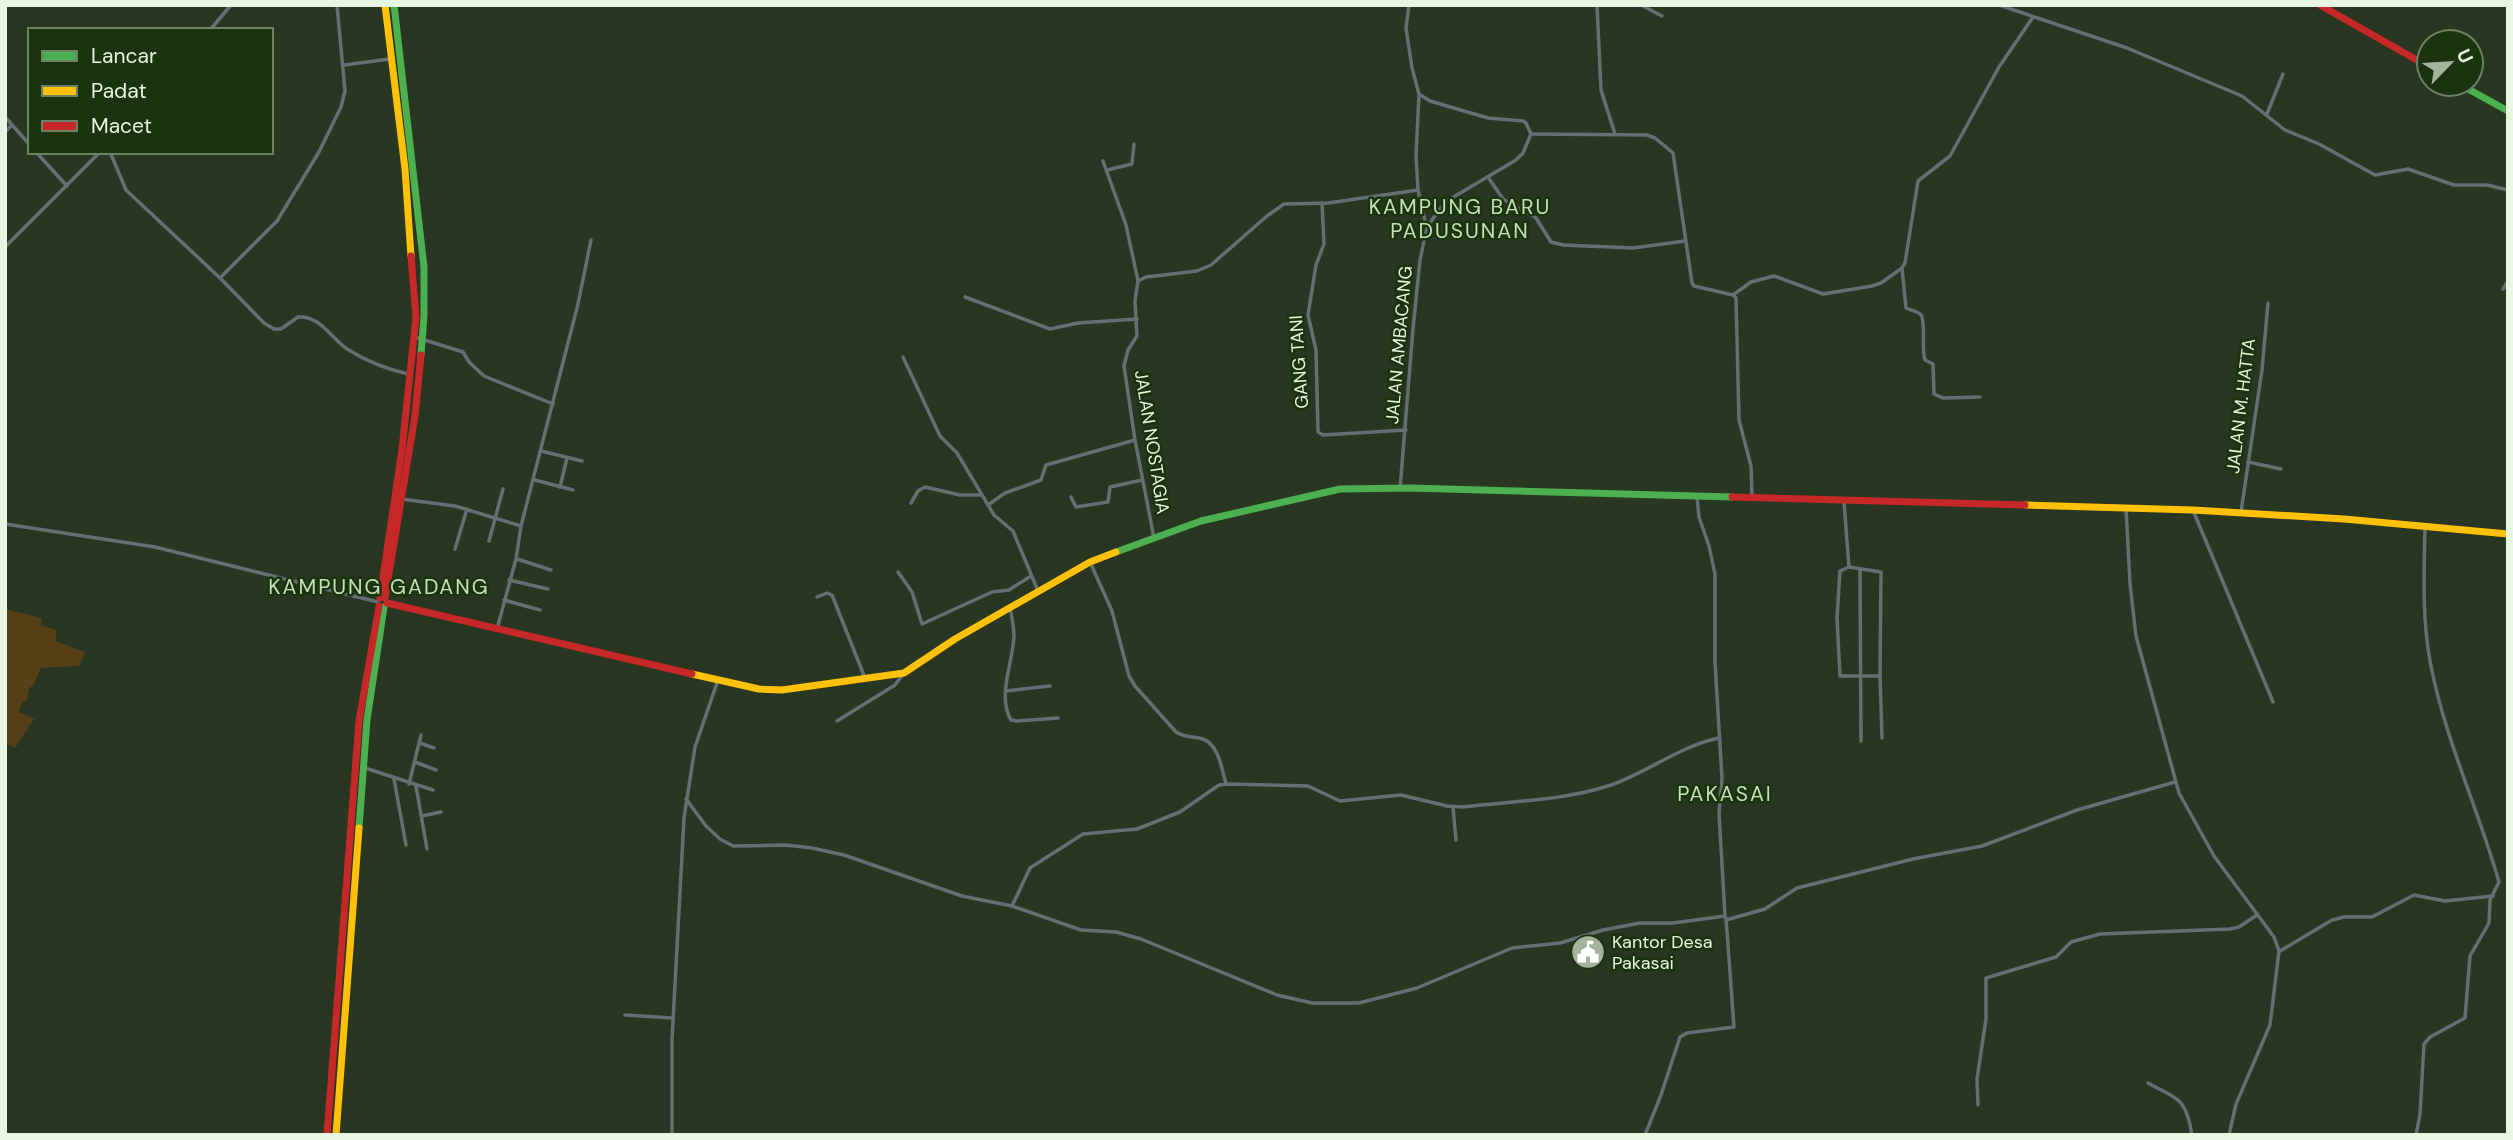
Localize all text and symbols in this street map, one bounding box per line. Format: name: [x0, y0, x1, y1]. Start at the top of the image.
legend: [28, 28, 273, 154]
north arrow: [2415, 28, 2485, 98]
text: Lancar: [91, 42, 157, 70]
text: U: [2451, 45, 2479, 67]
text: Padat: [91, 77, 147, 105]
text: Macet: [91, 112, 152, 140]
district label: KAMPUNG BARU PADUSUNAN: [1369, 193, 1551, 245]
street label: JALAN AMBACANG: [1380, 265, 1418, 425]
street label: GANG TANI: [1284, 314, 1314, 410]
street label: JALAN M. HATTA: [2221, 337, 2261, 475]
street label: JALAN NOSTAGIA: [1129, 368, 1175, 516]
district label: KAMPUNG GADANG: [268, 573, 490, 601]
district label: PAKASAI: [1677, 780, 1773, 808]
place label: Kantor Desa Pakasai: [1612, 930, 1713, 975]
public building icon: Kantor Desa Pakasai: [1569, 933, 1607, 971]

